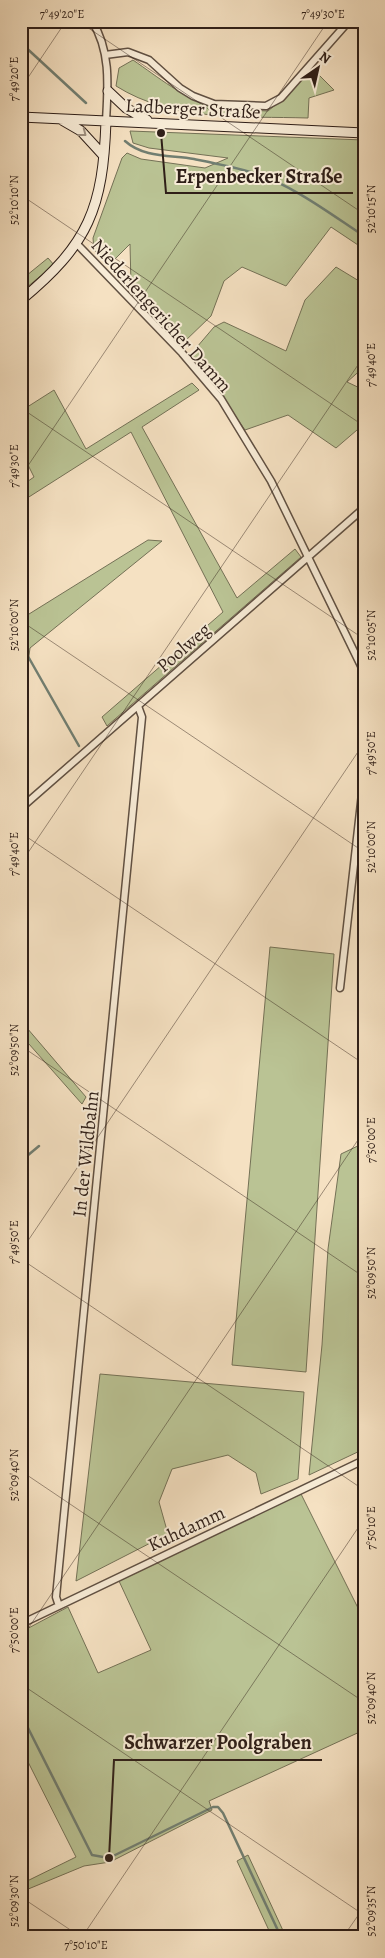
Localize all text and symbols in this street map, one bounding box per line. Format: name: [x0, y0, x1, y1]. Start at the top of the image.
text: 7°49'20"E: [40, 6, 84, 22]
text: 7°49'30"E: [301, 6, 345, 22]
north arrow: [292, 42, 342, 92]
text: N: [315, 47, 335, 68]
text: 7°49'20"E: [6, 57, 22, 101]
street label: Ladberger Straße: [125, 92, 261, 126]
one-way arrow: [77, 128, 86, 136]
callout: Erpenbecker Straße: [166, 158, 353, 193]
text: Erpenbecker Straße: [176, 163, 343, 190]
text: 52°10'10"N: [6, 175, 22, 225]
text: 52°10'15"N: [363, 184, 379, 233]
street label: Niederlengericher Damm: [85, 233, 238, 399]
text: 7°49'40"E: [363, 343, 379, 387]
text: 7°49'30"E: [6, 444, 22, 488]
text: 52°10'00"N: [6, 599, 22, 651]
text: 52°10'05"N: [363, 609, 379, 660]
street label: Poolweg: [151, 617, 217, 679]
text: 7°49'50"E: [363, 731, 379, 775]
text: 52°10'00"N: [363, 821, 379, 873]
text: 7°49'40"E: [6, 832, 22, 876]
text: 52°09'50"N: [6, 1024, 22, 1076]
street label: In der Wildbahn: [66, 1090, 106, 1219]
text: 7°50'00"E: [363, 1117, 379, 1163]
text: 7°49'50"E: [6, 1220, 22, 1264]
text: 52°09'50"N: [363, 1247, 379, 1299]
text: 52°09'40"N: [6, 1448, 22, 1501]
street label: Kuhdamm: [143, 1500, 230, 1558]
text: 7°50'10"E: [363, 1506, 379, 1550]
text: 7°50'00"E: [6, 1607, 22, 1653]
text: 52°09'40"N: [363, 1671, 379, 1724]
callout: Schwarzer Poolgraben: [114, 1725, 322, 1760]
text: Schwarzer Poolgraben: [124, 1729, 312, 1756]
text: 52°09'30"N: [6, 1875, 22, 1927]
text: 52°09'35"N: [363, 1885, 379, 1936]
text: 7°50'10"E: [64, 1937, 108, 1953]

